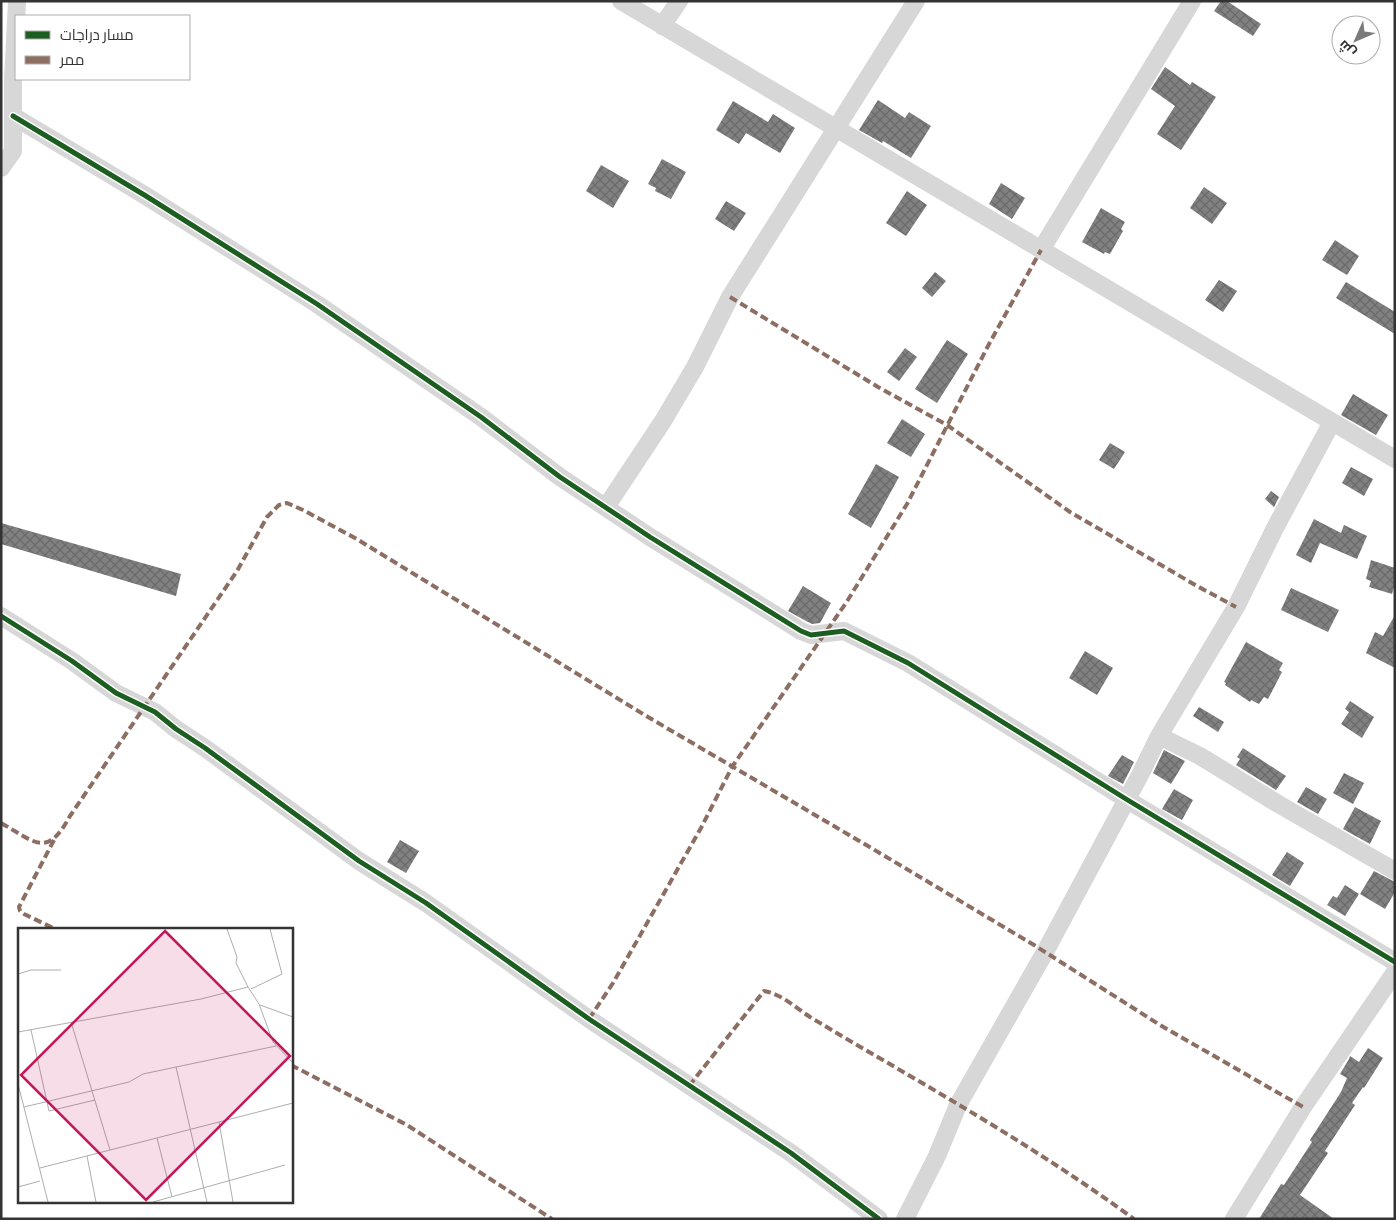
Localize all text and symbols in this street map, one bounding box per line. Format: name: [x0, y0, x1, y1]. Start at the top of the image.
legend: [15, 15, 190, 80]
north arrow: [1331, 15, 1381, 65]
text: مسار دراجات: [60, 25, 134, 46]
text: ش: [1334, 35, 1361, 62]
text: ممر: [59, 50, 84, 71]
inset map: [18, 928, 292, 1202]

